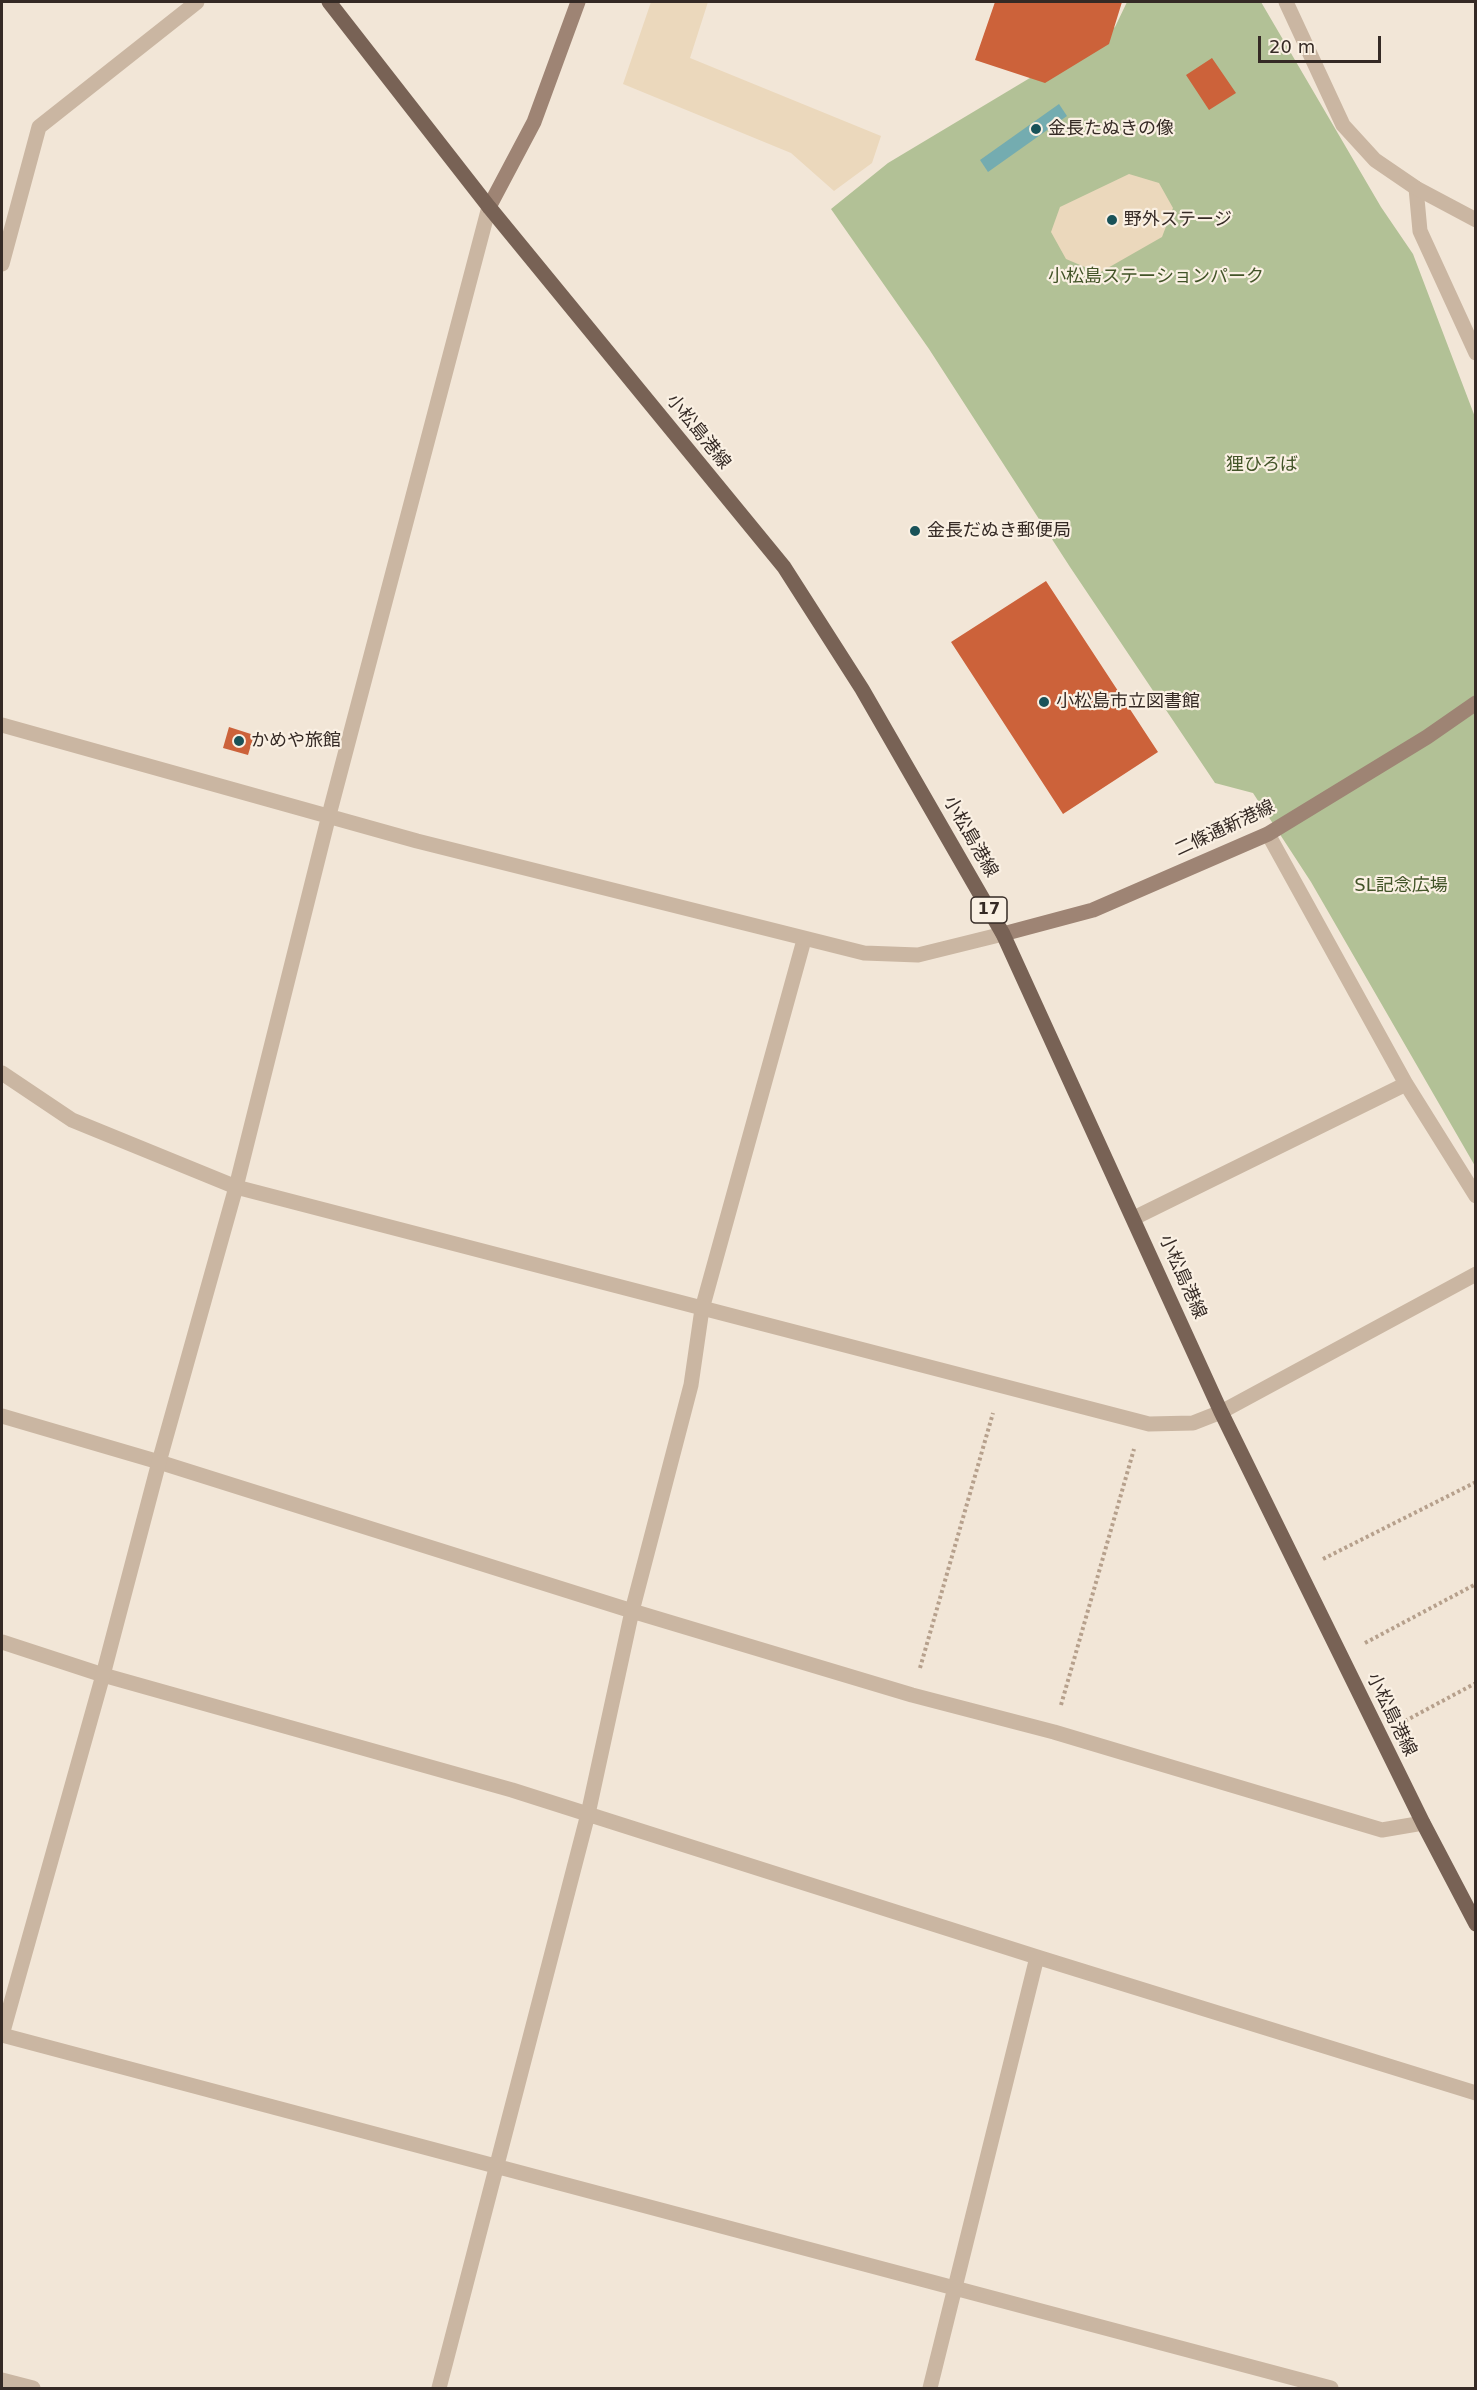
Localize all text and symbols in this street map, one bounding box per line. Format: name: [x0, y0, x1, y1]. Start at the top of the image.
scale bar: [1261, 24, 1384, 62]
text: 20 m: [1269, 36, 1315, 57]
place label: 金長たぬきの像: [1048, 118, 1174, 140]
marker: 金長たぬきの像: [1029, 122, 1043, 136]
place label: 野外ステージ: [1124, 209, 1232, 231]
marker: 野外ステージ: [1105, 213, 1119, 227]
park label: 小松島ステーションパーク: [1048, 266, 1264, 288]
street label: 小松島港線: [661, 390, 735, 474]
park label: 狸ひろば: [1226, 454, 1298, 476]
place label: 金長だぬき郵便局: [927, 520, 1071, 542]
marker: 金長だぬき郵便局: [908, 524, 922, 538]
place label: 小松島市立図書館: [1056, 691, 1200, 713]
marker: 小松島市立図書館: [1037, 695, 1051, 709]
place label: かめや旅館: [251, 730, 341, 752]
marker: かめや旅館: [232, 734, 246, 748]
street label: 小松島港線: [938, 793, 1002, 881]
street label: 二條通新港線: [1171, 796, 1279, 862]
park label: SL記念広場: [1354, 875, 1448, 897]
road number: 17: [971, 897, 1007, 923]
street label: 小松島港線: [1154, 1231, 1210, 1323]
street label: 小松島港線: [1362, 1670, 1420, 1760]

